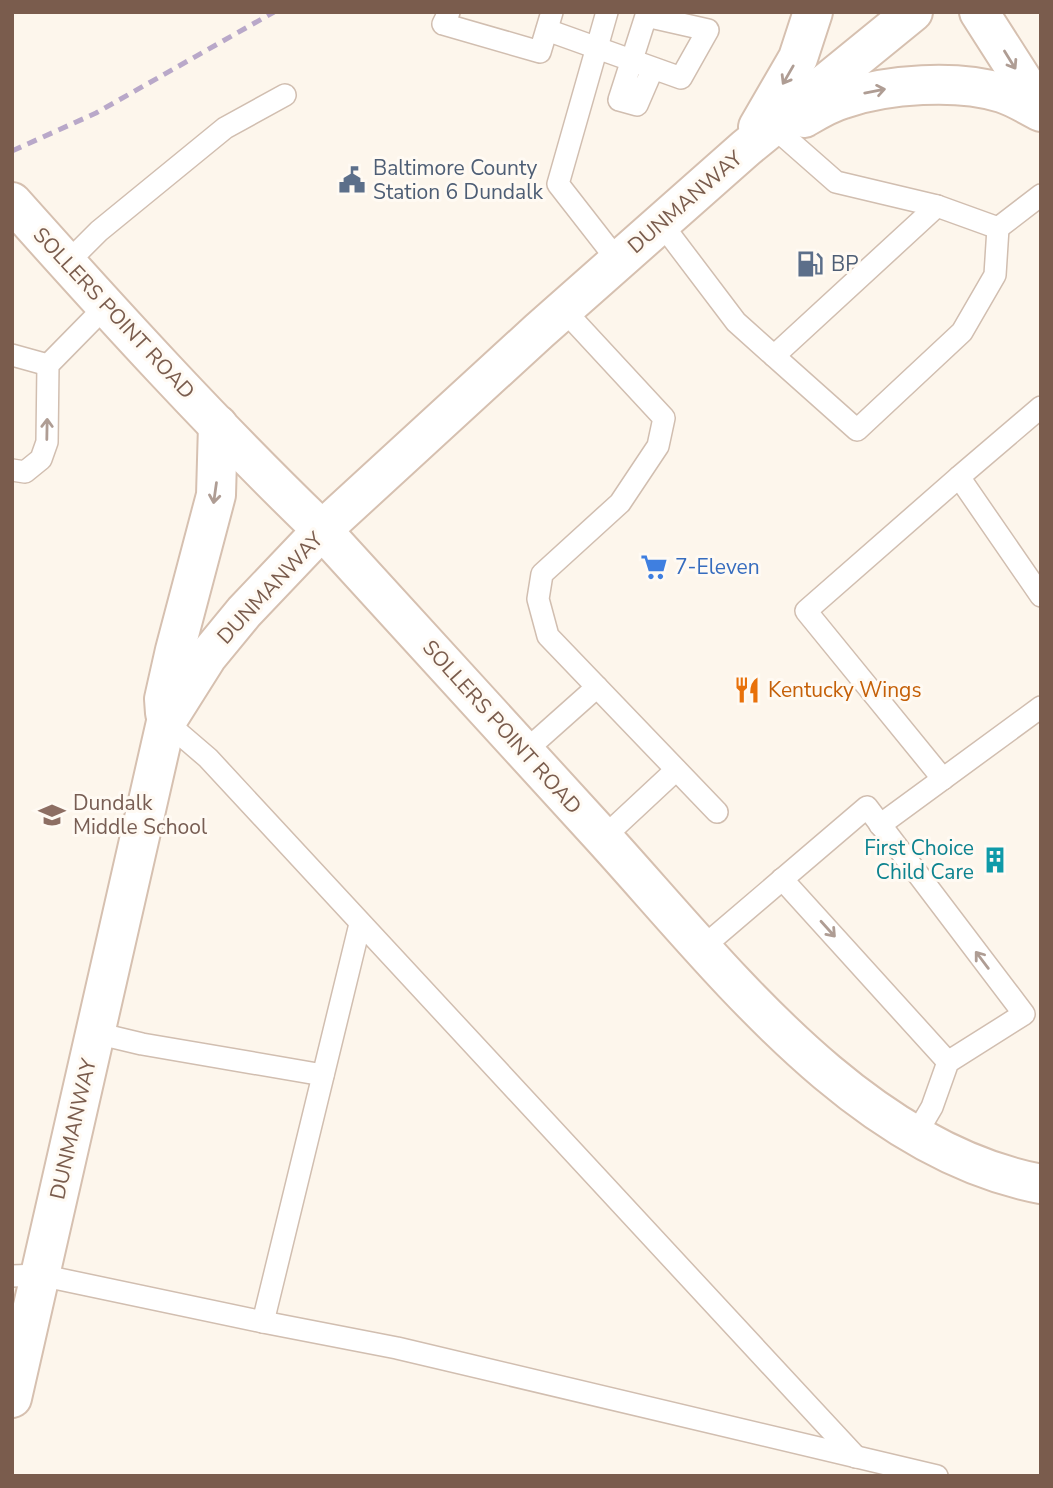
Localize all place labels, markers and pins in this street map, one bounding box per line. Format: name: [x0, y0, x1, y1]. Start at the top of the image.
place label: Baltimore County Station 6 Dundalk: [373, 154, 543, 206]
public building icon: Baltimore County Station 6 Dundalk: [337, 165, 367, 195]
fuel station icon: BP: [795, 249, 825, 279]
place label: BP: [831, 250, 859, 278]
supermarket icon: 7-Eleven: [639, 552, 669, 582]
place label: 7-Eleven: [675, 553, 760, 581]
restaurant icon: Kentucky Wings: [732, 675, 762, 705]
place label: Kentucky Wings: [768, 676, 922, 704]
place label: Dundalk Middle School: [73, 789, 208, 841]
school or university icon: Dundalk Middle School: [37, 800, 67, 830]
place label: First Choice Child Care: [864, 834, 974, 886]
building icon: First Choice Child Care: [980, 845, 1010, 875]

